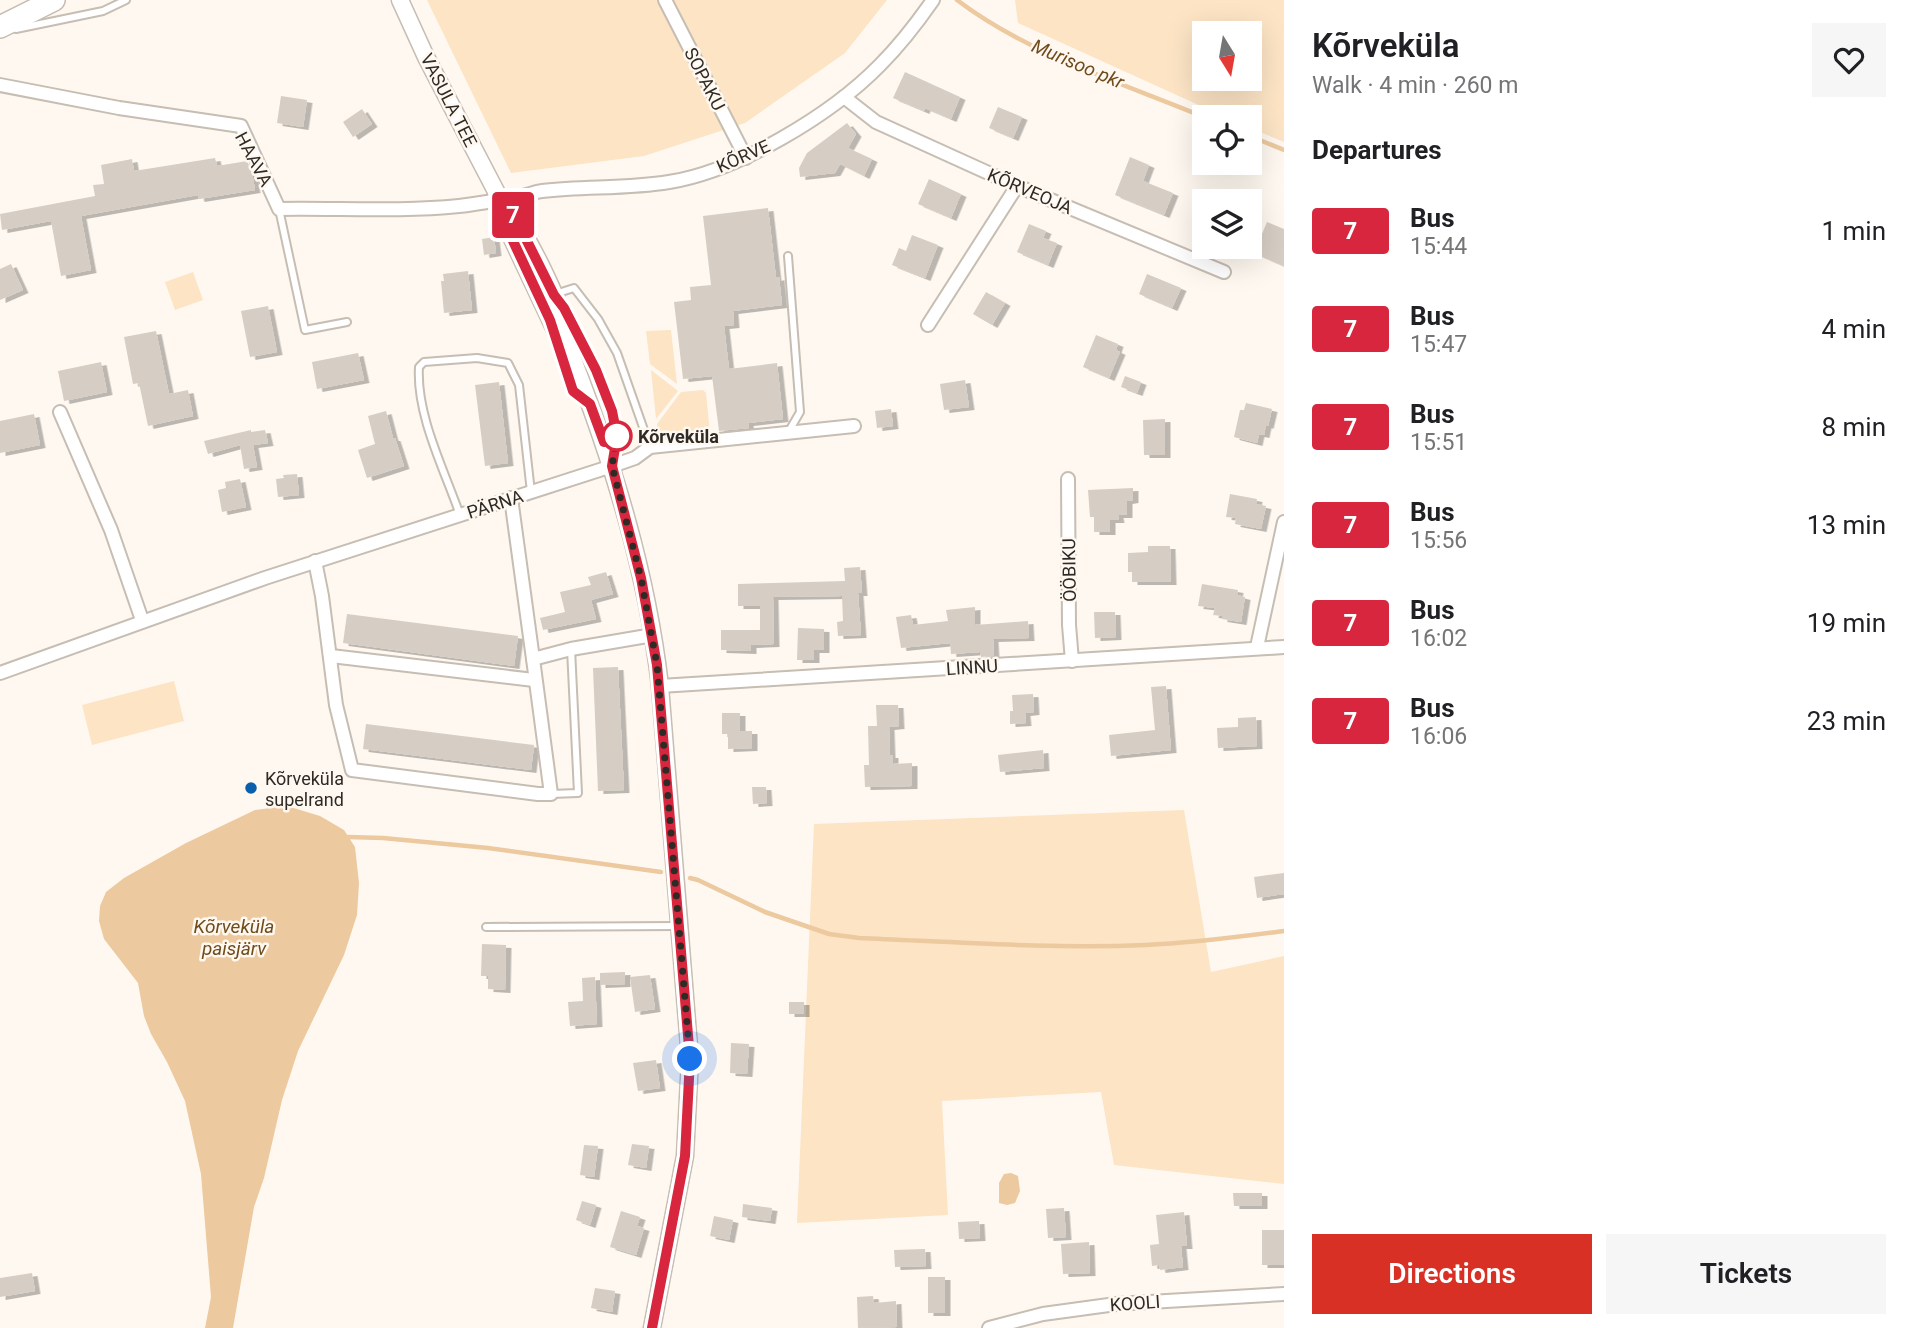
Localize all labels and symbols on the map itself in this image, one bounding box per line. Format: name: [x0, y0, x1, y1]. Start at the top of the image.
north arrow: [1192, 21, 1262, 91]
water label: Murisoo pkr: [1028, 34, 1128, 94]
street label: SOPAKU: [680, 44, 730, 114]
street label: VASULA TEE: [417, 50, 481, 150]
street label: HAAVA: [231, 128, 277, 190]
street label: KÕRVE: [713, 134, 773, 177]
street label: KÕRVEOJA: [985, 163, 1076, 218]
line badge: 7: [490, 192, 536, 238]
marker: Kõrveküla: [602, 421, 632, 451]
place label: Kõrveküla: [638, 426, 719, 447]
street label: PÄRNA: [464, 485, 526, 523]
street label: ÖÖBIKU: [1058, 538, 1080, 602]
street label: LINNU: [945, 655, 999, 679]
place label: Kõrveküla supelrand: [265, 768, 344, 810]
marker: Kõrveküla supelrand: [243, 780, 259, 796]
water label: Kõrveküla paisjärv: [194, 915, 274, 960]
your location: [672, 1041, 707, 1076]
street label: KOOLI: [1109, 1291, 1161, 1315]

